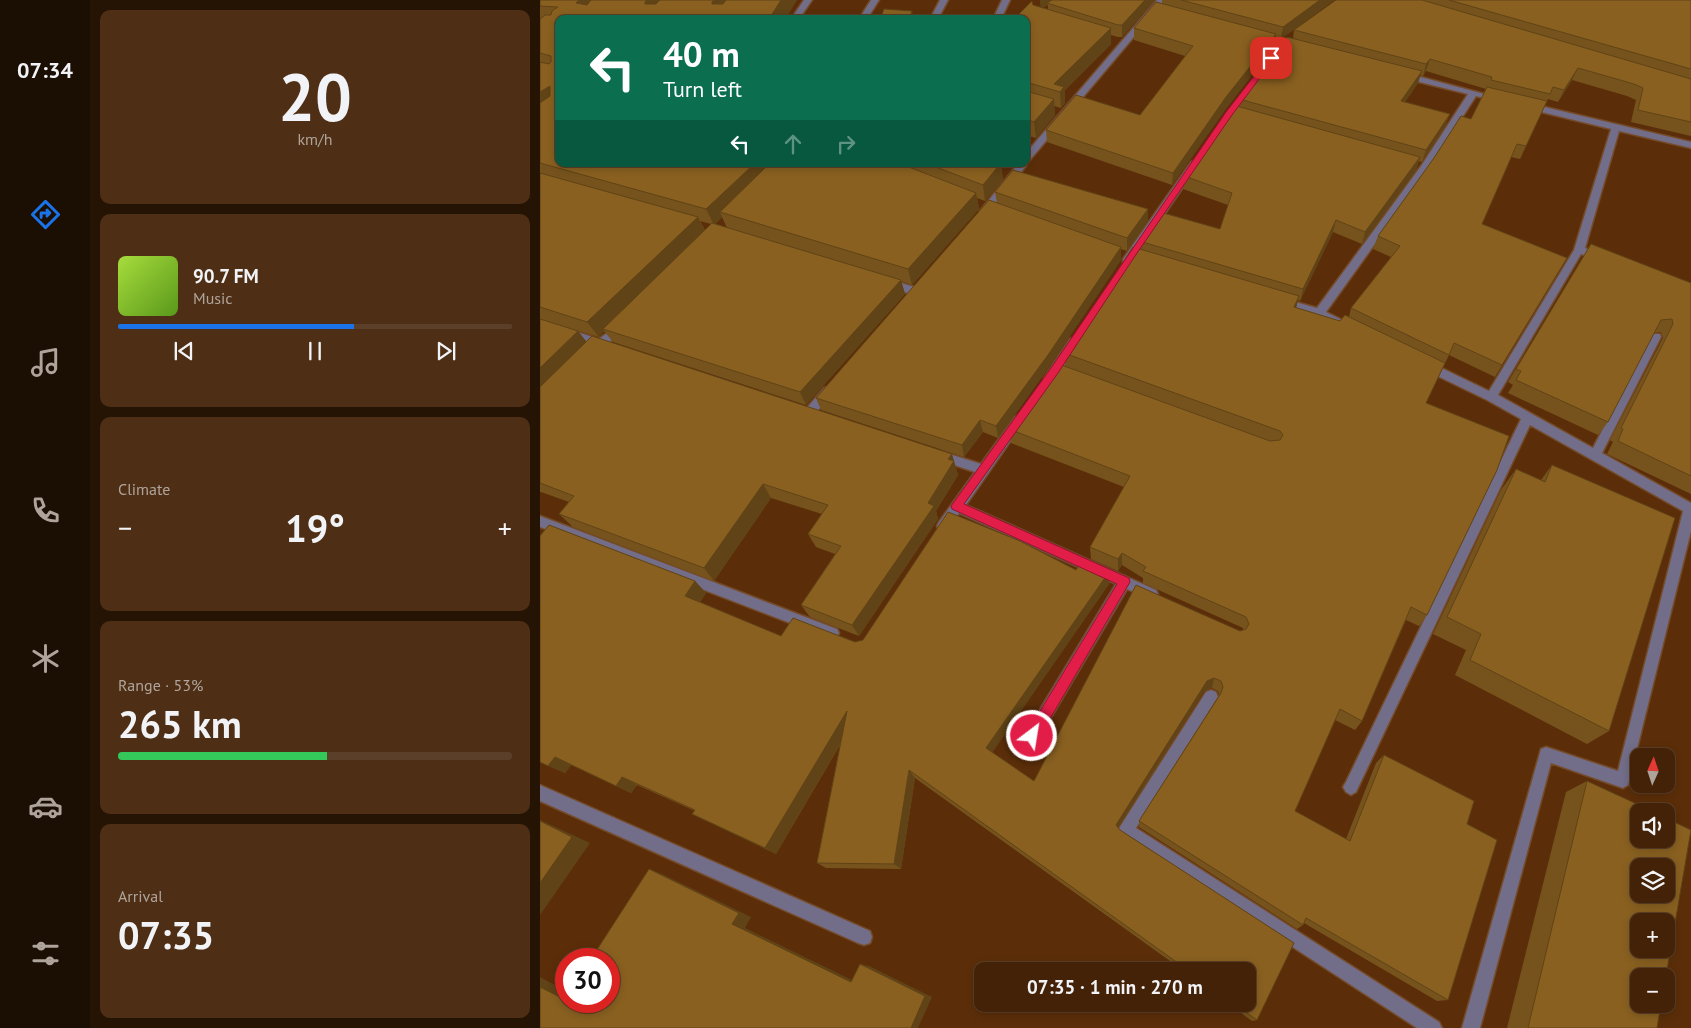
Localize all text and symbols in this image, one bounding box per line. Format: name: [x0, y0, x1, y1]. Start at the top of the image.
text: 40 m: [663, 31, 740, 77]
icon: left: [580, 35, 645, 100]
pin: [1250, 37, 1292, 79]
icon: arrive: [1257, 44, 1285, 72]
text: 20: [278, 54, 352, 138]
text: 07:34: [17, 56, 73, 84]
text: Turn left: [663, 75, 742, 103]
text: km/h: [297, 129, 333, 149]
icon: left: [726, 130, 754, 158]
icon: ahead: [779, 130, 807, 158]
icon: right: [832, 130, 860, 158]
icon: directions: [28, 197, 63, 232]
text: 90.7 FM: [193, 264, 259, 288]
text: Music: [193, 288, 233, 308]
icon: previous: [170, 337, 198, 365]
icon: pause: [301, 337, 329, 365]
icon: next: [432, 337, 460, 365]
icon: music: [28, 345, 63, 380]
text: Climate: [118, 479, 170, 499]
icon: phone: [28, 493, 63, 528]
text: 19°: [285, 503, 345, 552]
text: −: [118, 509, 132, 546]
text: +: [498, 509, 512, 546]
icon: climate: [28, 641, 63, 676]
text: Range · 53%: [118, 675, 203, 695]
text: 265 km: [118, 699, 242, 748]
position arrow: [1005, 709, 1057, 761]
north arrow: [1630, 748, 1675, 792]
map controls: [1630, 748, 1675, 1013]
icon: car: [28, 789, 63, 824]
button: sound: [1630, 803, 1675, 848]
button: layers: [1630, 858, 1675, 903]
text: Arrival: [118, 886, 163, 906]
text: 07:35: [118, 910, 214, 959]
button: +: [1630, 913, 1675, 958]
icon: filters: [28, 936, 63, 971]
speed limit sign: 30: [555, 948, 620, 1013]
button: −: [1630, 968, 1675, 1013]
text: 07:35 · 1 min · 270 m: [1027, 975, 1203, 999]

